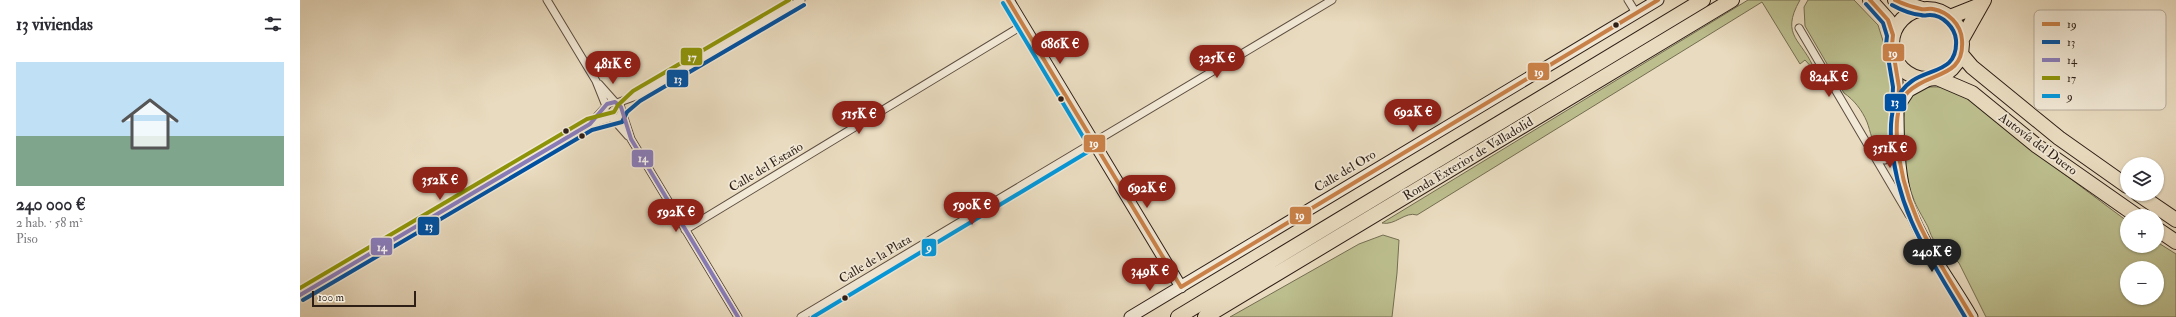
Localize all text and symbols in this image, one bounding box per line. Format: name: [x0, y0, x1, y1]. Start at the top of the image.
legend: [2034, 10, 2166, 110]
icon: filters: [262, 13, 284, 35]
text: 13 viviendas: [16, 14, 93, 35]
text: 19: [2067, 18, 2077, 31]
unlabelled marker: [1611, 20, 1621, 30]
pin: 686K €: [1027, 31, 1093, 65]
text: 686K €: [1041, 36, 1079, 52]
text: 13: [2067, 36, 2075, 49]
line badge: 19: [1882, 43, 1905, 62]
pin: 325K €: [1184, 45, 1250, 79]
line badge: 17: [680, 47, 703, 66]
text: 19: [1888, 47, 1898, 60]
text: 325K €: [1199, 50, 1235, 66]
pin: 481K €: [580, 51, 646, 85]
text: 17: [688, 51, 697, 64]
text: 14: [2067, 54, 2078, 67]
text: 481K €: [594, 56, 632, 72]
line badge: 19: [1527, 62, 1550, 81]
pin: 824K €: [1796, 64, 1862, 98]
text: 19: [1534, 66, 1544, 79]
line badge: 13: [666, 69, 689, 88]
text: 824K €: [1809, 69, 1849, 85]
text: 17: [2067, 72, 2076, 85]
text: 13: [674, 73, 682, 86]
icon: home: [114, 88, 186, 160]
text: 9: [2066, 90, 2073, 103]
line badge: 13: [1884, 93, 1907, 112]
unlabelled marker: [1056, 94, 1066, 104]
text: 13: [1891, 96, 1899, 109]
pin: 692K €: [1380, 99, 1446, 133]
pin: 515K €: [826, 101, 892, 135]
text: 692K €: [1393, 104, 1433, 120]
text: 515K €: [841, 106, 877, 122]
street label: Autovía del Duero: [1995, 109, 2080, 179]
street label: Ronda Exterior de Valladolid: [1400, 113, 1537, 204]
unlabelled marker: [561, 126, 571, 136]
unlabelled marker: [577, 131, 587, 141]
line badge: 19: [1083, 134, 1106, 153]
pin: 351K €: [1857, 135, 1923, 169]
text: 19: [1089, 137, 1099, 150]
street label: Calle del Estaño: [726, 139, 806, 195]
text: 351K €: [1873, 140, 1907, 156]
street label: Calle del Oro: [1311, 146, 1379, 196]
line badge: 14: [631, 149, 654, 168]
text: 14: [638, 152, 649, 166]
map controls: [2120, 157, 2164, 305]
button: layers: [2120, 157, 2164, 201]
pin: 352K €: [407, 167, 473, 201]
text: 352K €: [422, 172, 458, 188]
pin: 692K €: [1114, 175, 1180, 209]
text: 692K €: [1127, 180, 1167, 196]
pin: 590K €: [939, 192, 1005, 226]
text: 240 000 €: [16, 194, 86, 215]
text: 590K €: [953, 197, 991, 213]
pin: 592K €: [643, 199, 709, 233]
text: 592K €: [657, 204, 695, 220]
line badge: 19: [1289, 206, 1312, 225]
text: 19: [1295, 209, 1305, 222]
button: +: [2120, 209, 2164, 253]
text: 2 hab. · 58 m²: [16, 215, 83, 231]
line badge: 13: [417, 216, 440, 236]
text: 13: [425, 220, 433, 233]
text: Piso: [16, 231, 38, 247]
street label: Calle de la Plata: [836, 231, 915, 287]
line badge: 14: [370, 237, 393, 256]
line badge: 9: [921, 238, 937, 257]
pin: 240K €: [1899, 239, 1965, 273]
text: 14: [377, 241, 388, 255]
text: 9: [925, 241, 932, 254]
text: 240K €: [1912, 244, 1952, 260]
pin: 349K €: [1117, 258, 1183, 292]
button: −: [2120, 261, 2164, 305]
text: 349K €: [1131, 263, 1169, 279]
scale bar: [312, 289, 416, 308]
text: 100 m: [318, 291, 344, 304]
unlabelled marker: [840, 293, 850, 303]

